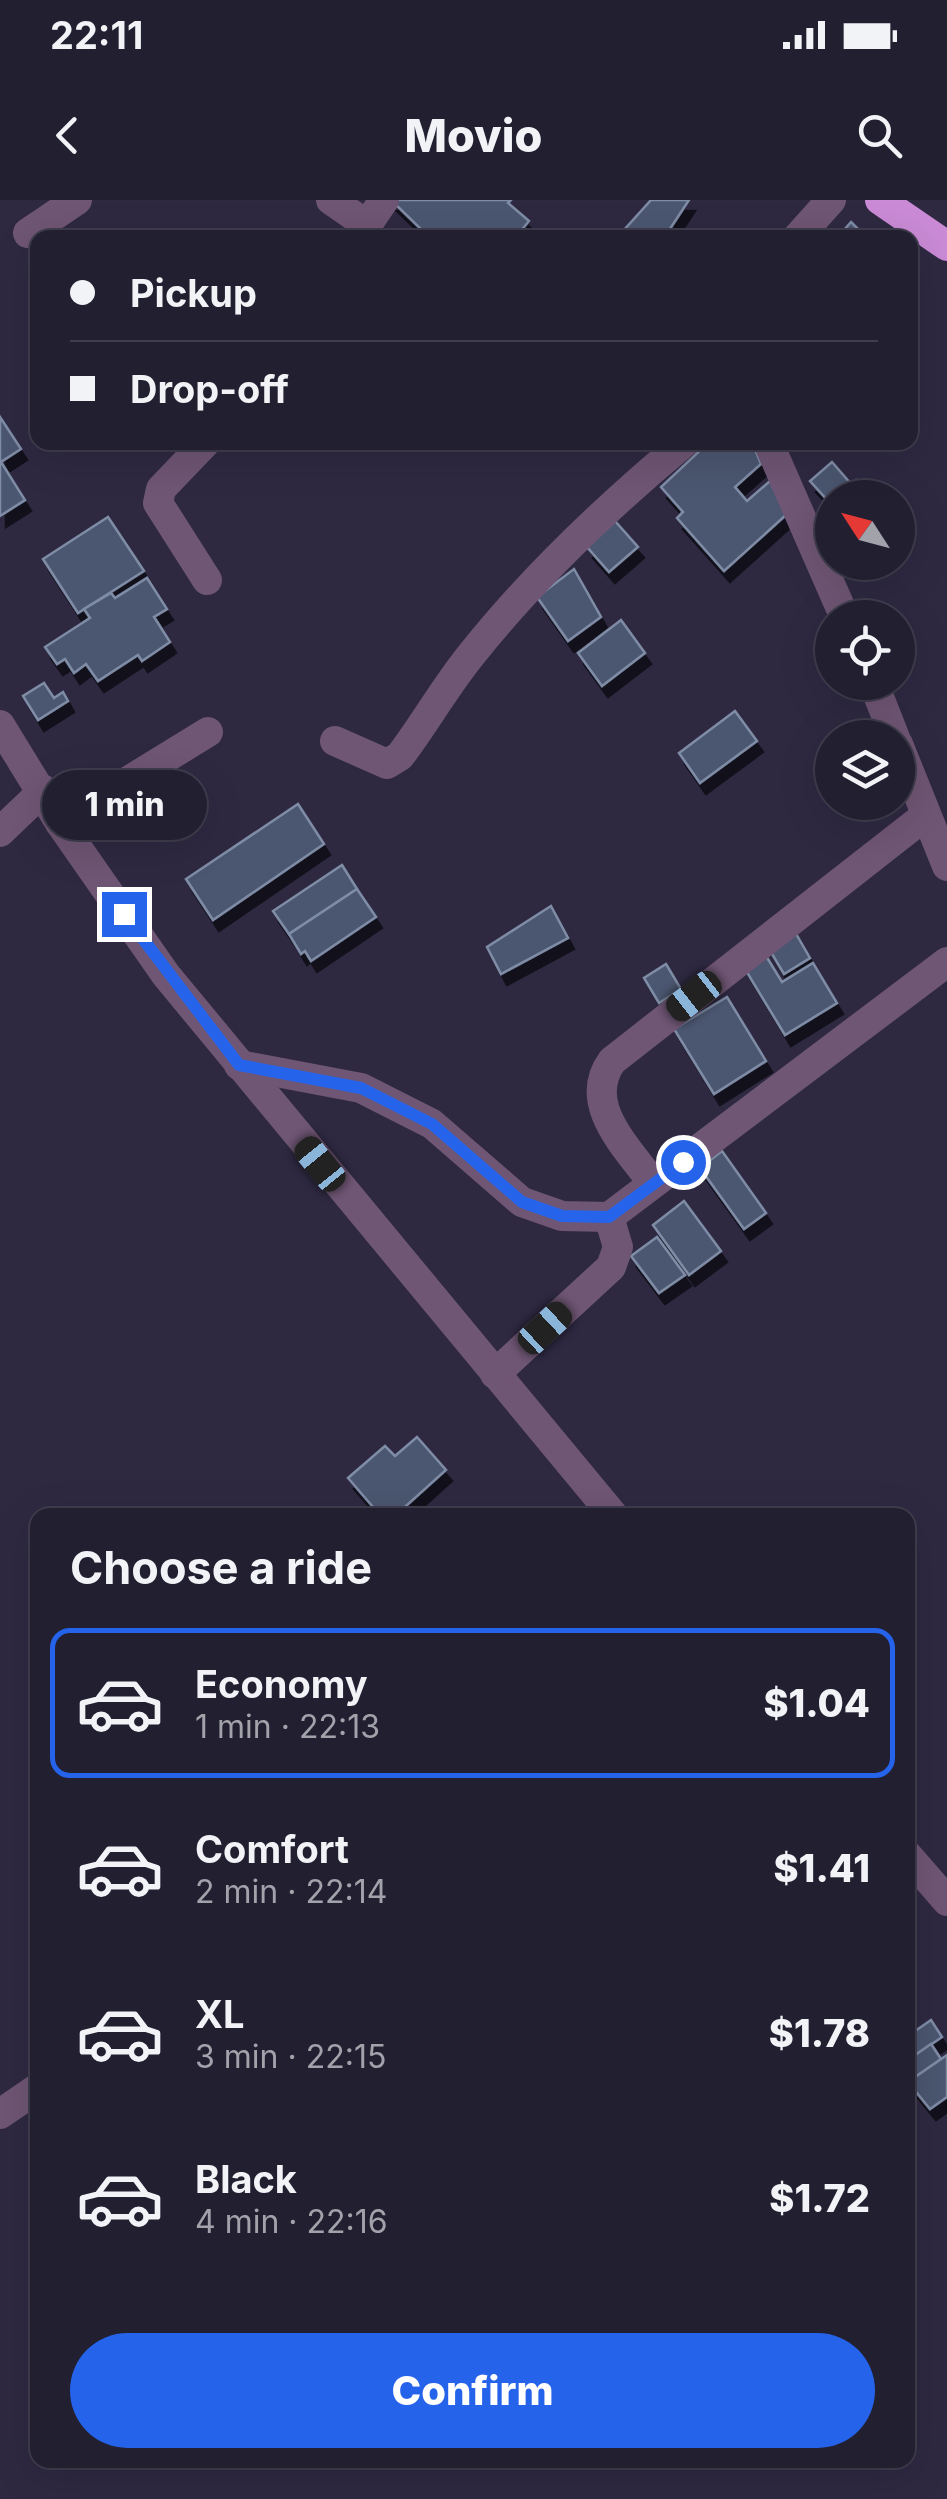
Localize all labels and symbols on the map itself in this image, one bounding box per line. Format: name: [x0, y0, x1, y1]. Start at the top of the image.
north arrow: [815, 480, 915, 580]
callout: 1 min: [42, 769, 206, 839]
route end: [102, 892, 147, 937]
car: [661, 966, 727, 1026]
car: [289, 1131, 351, 1197]
route start: [661, 1140, 706, 1185]
car: [513, 1297, 577, 1359]

